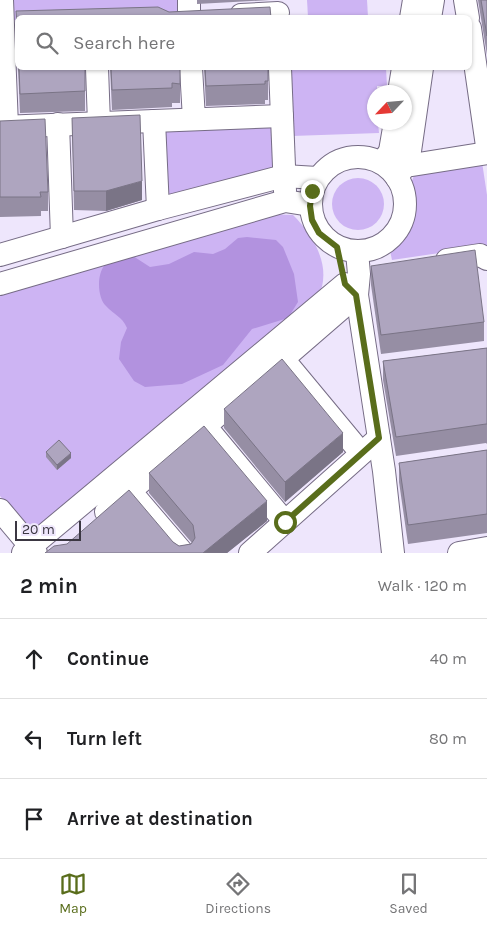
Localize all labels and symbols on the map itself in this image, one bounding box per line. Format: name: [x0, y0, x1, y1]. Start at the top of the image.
north arrow: [367, 85, 412, 130]
route end: [301, 180, 324, 203]
route start: [274, 511, 297, 534]
scale bar: [15, 518, 81, 541]

